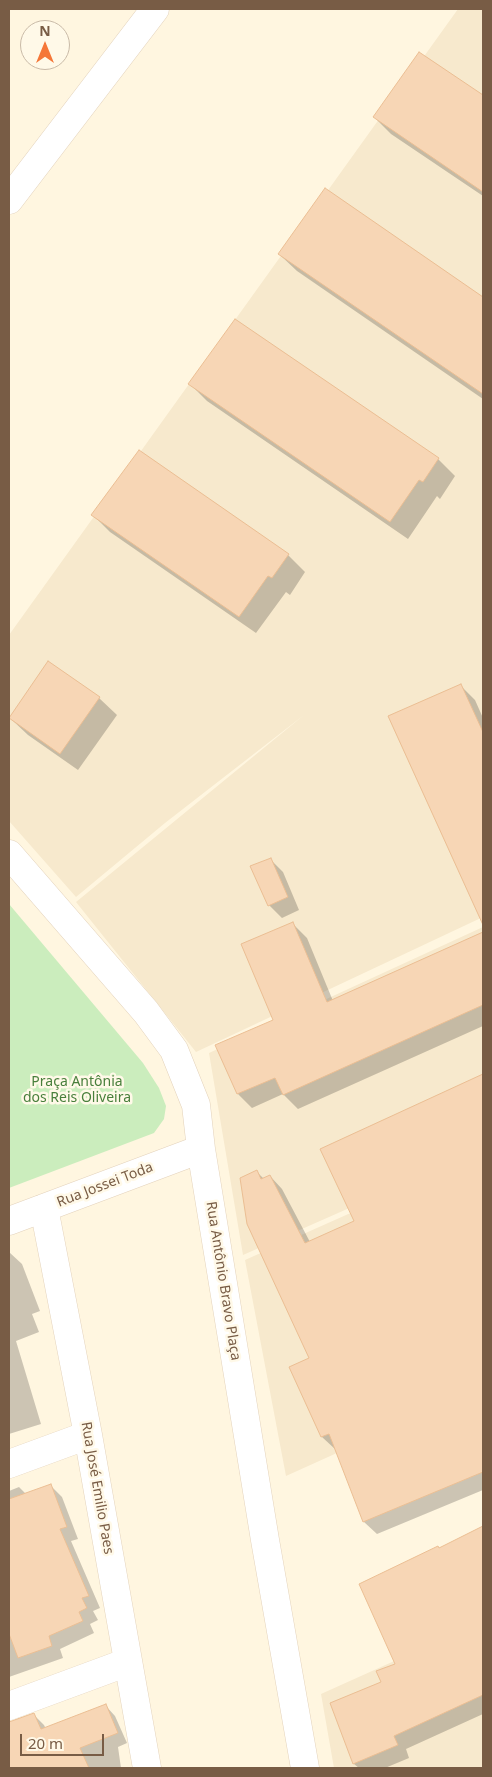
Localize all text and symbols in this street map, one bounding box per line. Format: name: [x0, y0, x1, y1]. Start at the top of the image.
north arrow: [20, 20, 70, 70]
text: N: [39, 21, 51, 40]
park label: Praça Antônia dos Reis Oliveira: [23, 1074, 131, 1106]
street label: Rua Jossei Toda: [55, 1159, 155, 1211]
street label: Rua Antônio Bravo Plaça: [202, 1200, 244, 1362]
street label: Rua José Emilio Paes: [77, 1420, 117, 1556]
scale bar: [22, 1724, 106, 1756]
text: 20 m: [28, 1733, 63, 1753]

